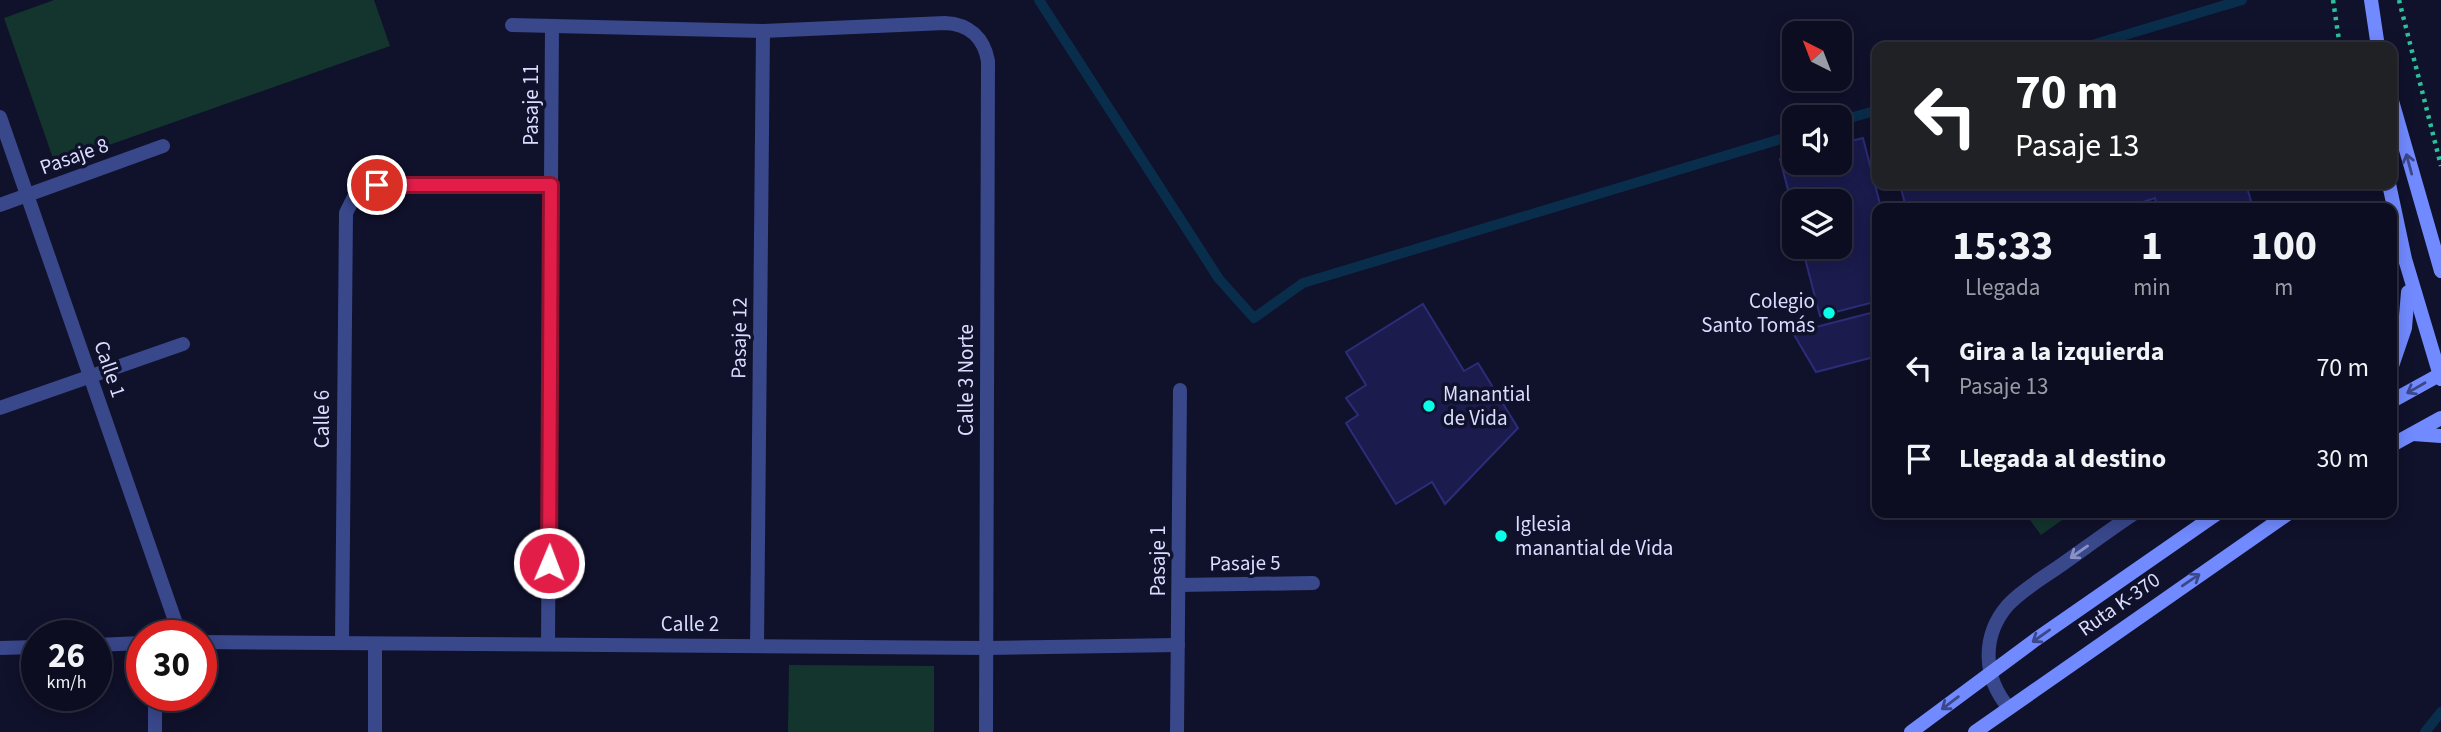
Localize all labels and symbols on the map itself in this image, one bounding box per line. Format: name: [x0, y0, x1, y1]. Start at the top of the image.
north arrow: [1782, 21, 1852, 91]
street label: Pasaje 11: [516, 64, 546, 146]
street label: Pasaje 8: [35, 130, 113, 182]
one-way arrow: [2402, 153, 2415, 176]
pin: [347, 155, 407, 215]
place label: Colegio Santo Tomás: [1701, 286, 1815, 340]
street label: Pasaje 12: [723, 297, 755, 379]
marker: Colegio Santo Tomás: [1821, 305, 1837, 321]
street label: Calle 3 Norte: [951, 324, 981, 436]
street label: Calle 1: [86, 337, 134, 401]
place label: Manantial de Vida: [1443, 379, 1531, 433]
one-way arrow: [2406, 381, 2426, 395]
street label: Calle 6: [307, 390, 337, 448]
marker: Manantial de Vida: [1421, 398, 1437, 414]
place label: Iglesia manantial de Vida: [1515, 509, 1673, 563]
street label: Pasaje 1: [1143, 525, 1173, 597]
position arrow: [512, 526, 586, 600]
marker: Iglesia manantial de Vida: [1493, 528, 1509, 544]
one-way arrow: [2070, 545, 2089, 559]
street label: Pasaje 5: [1209, 547, 1281, 579]
street label: Ruta K-370: [2072, 565, 2166, 643]
one-way arrow: [2180, 573, 2200, 587]
street label: Calle 2: [661, 609, 719, 639]
speed limit sign: 30: [126, 620, 217, 711]
one-way arrow: [2032, 629, 2051, 643]
one-way arrow: [1941, 695, 1960, 710]

